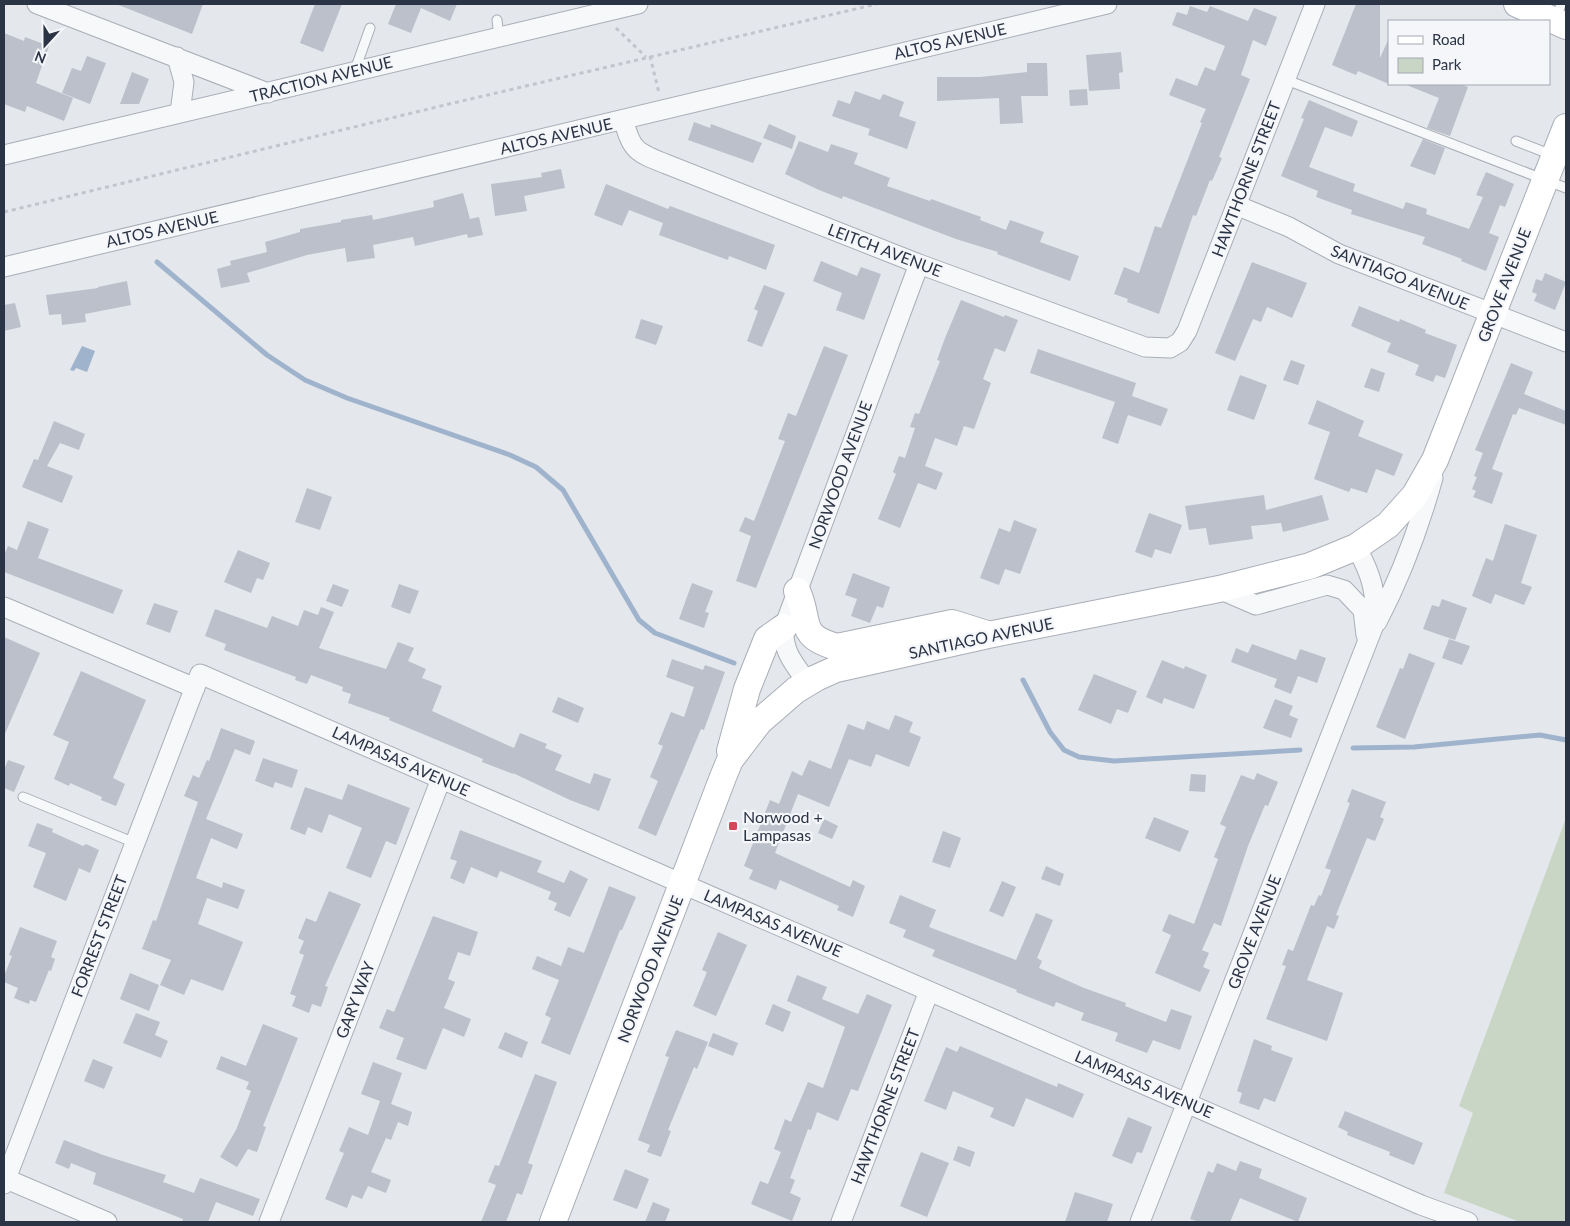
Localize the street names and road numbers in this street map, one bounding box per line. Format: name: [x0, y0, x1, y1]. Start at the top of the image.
street label: ALTOS AVENUE: [892, 18, 1008, 63]
street label: TRACTION AVENUE: [248, 52, 394, 105]
street label: HAWTHORNE STREET: [1207, 98, 1284, 259]
street label: ALTOS AVENUE: [498, 113, 614, 158]
street label: ALTOS AVENUE: [104, 206, 220, 251]
street label: LEITCH AVENUE: [825, 219, 945, 280]
street label: GROVE AVENUE: [1473, 225, 1534, 345]
street label: SANTIAGO AVENUE: [1328, 240, 1472, 313]
street label: NORWOOD AVENUE: [804, 398, 875, 551]
street label: SANTIAGO AVENUE: [907, 613, 1055, 662]
street label: LAMPASAS AVENUE: [330, 722, 473, 799]
street label: FORREST STREET: [67, 872, 131, 999]
street label: GROVE AVENUE: [1223, 872, 1284, 992]
street label: LAMPASAS AVENUE: [701, 885, 845, 960]
street label: NORWOOD AVENUE: [613, 893, 686, 1045]
street label: GARY WAY: [331, 959, 378, 1041]
street label: HAWTHORNE STREET: [846, 1025, 923, 1186]
street label: LAMPASAS AVENUE: [1072, 1046, 1216, 1121]

